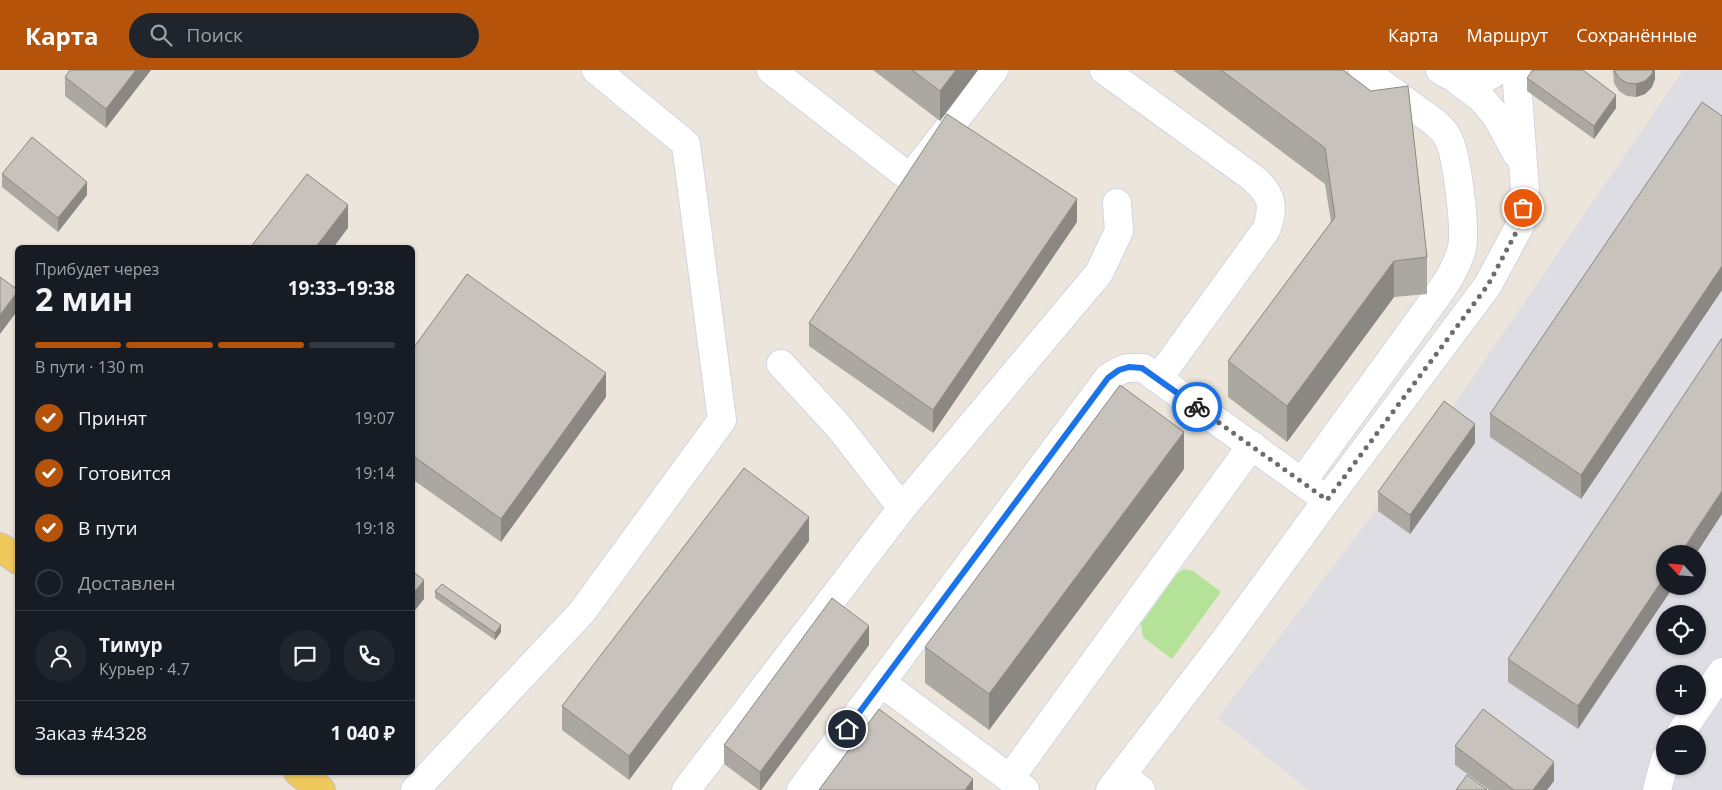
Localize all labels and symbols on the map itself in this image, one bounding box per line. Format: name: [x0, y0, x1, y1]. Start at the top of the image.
pin: [1502, 187, 1544, 229]
courier: [1172, 382, 1222, 432]
north arrow: [1656, 545, 1706, 595]
pin: [826, 708, 868, 750]

